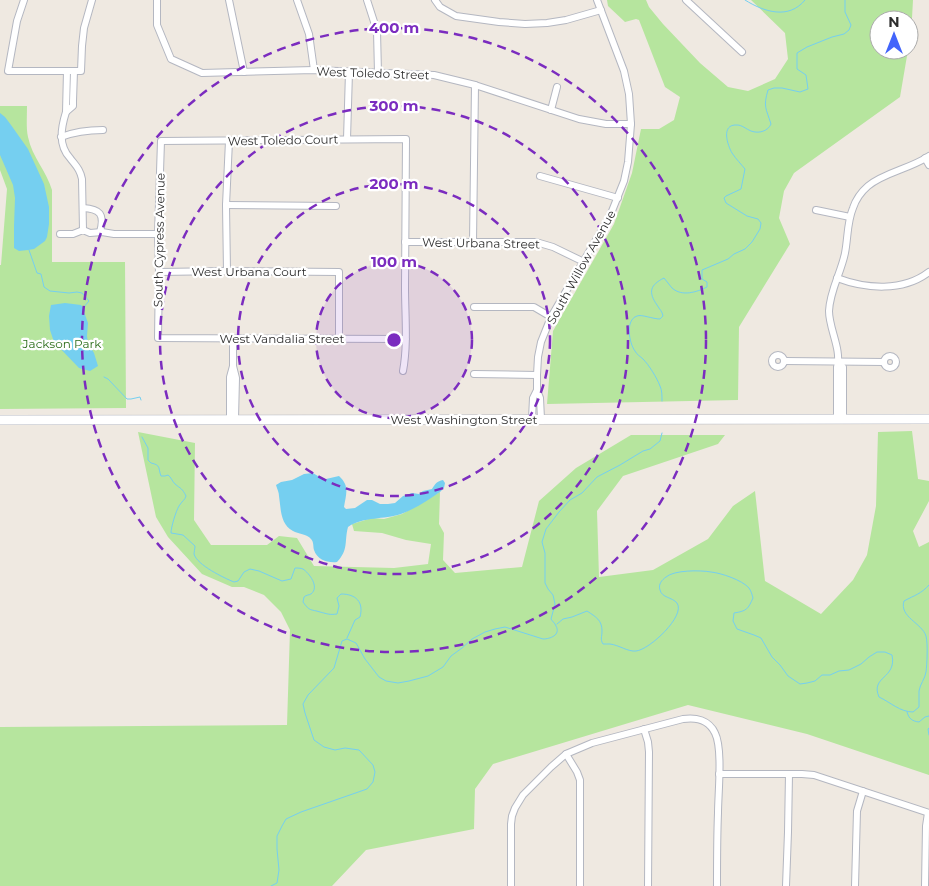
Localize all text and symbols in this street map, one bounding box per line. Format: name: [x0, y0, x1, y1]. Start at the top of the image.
north arrow: [869, 10, 919, 60]
text: N: [888, 13, 900, 31]
text: 400 m: [369, 18, 419, 37]
street label: West Toledo Street: [316, 64, 430, 82]
text: 300 m: [368, 96, 419, 115]
street label: West Toledo Court: [228, 132, 339, 148]
street label: South Cypress Avenue: [150, 173, 168, 307]
text: 200 m: [369, 174, 419, 193]
street label: South Willow Avenue: [543, 207, 619, 327]
street label: West Urbana Street: [422, 234, 540, 252]
text: 100 m: [371, 252, 417, 271]
street label: West Urbana Court: [191, 264, 307, 279]
street label: West Vandalia Street: [220, 331, 345, 346]
centre of rings: [385, 331, 403, 349]
park label: Jackson Park: [22, 336, 102, 351]
street label: West Washington Street: [391, 412, 538, 427]

